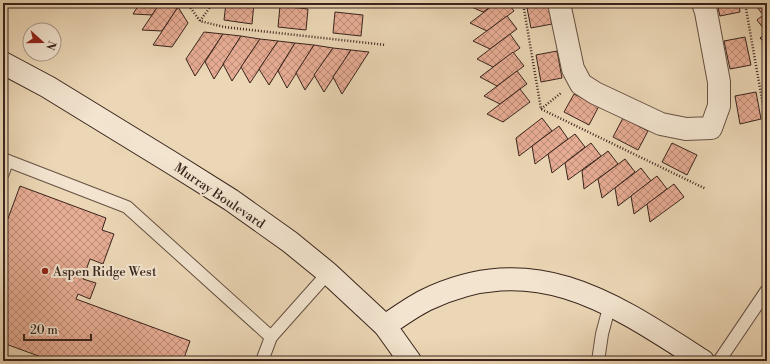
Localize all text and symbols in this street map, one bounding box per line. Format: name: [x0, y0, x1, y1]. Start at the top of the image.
north arrow: [22, 22, 62, 62]
text: N: [42, 39, 58, 52]
street label: Murray Boulevard: [171, 160, 268, 232]
place label: Aspen Ridge West: [52, 264, 157, 280]
marker: Aspen Ridge West: [40, 266, 50, 276]
scale bar: [24, 316, 91, 342]
text: 20 m: [30, 323, 58, 338]

